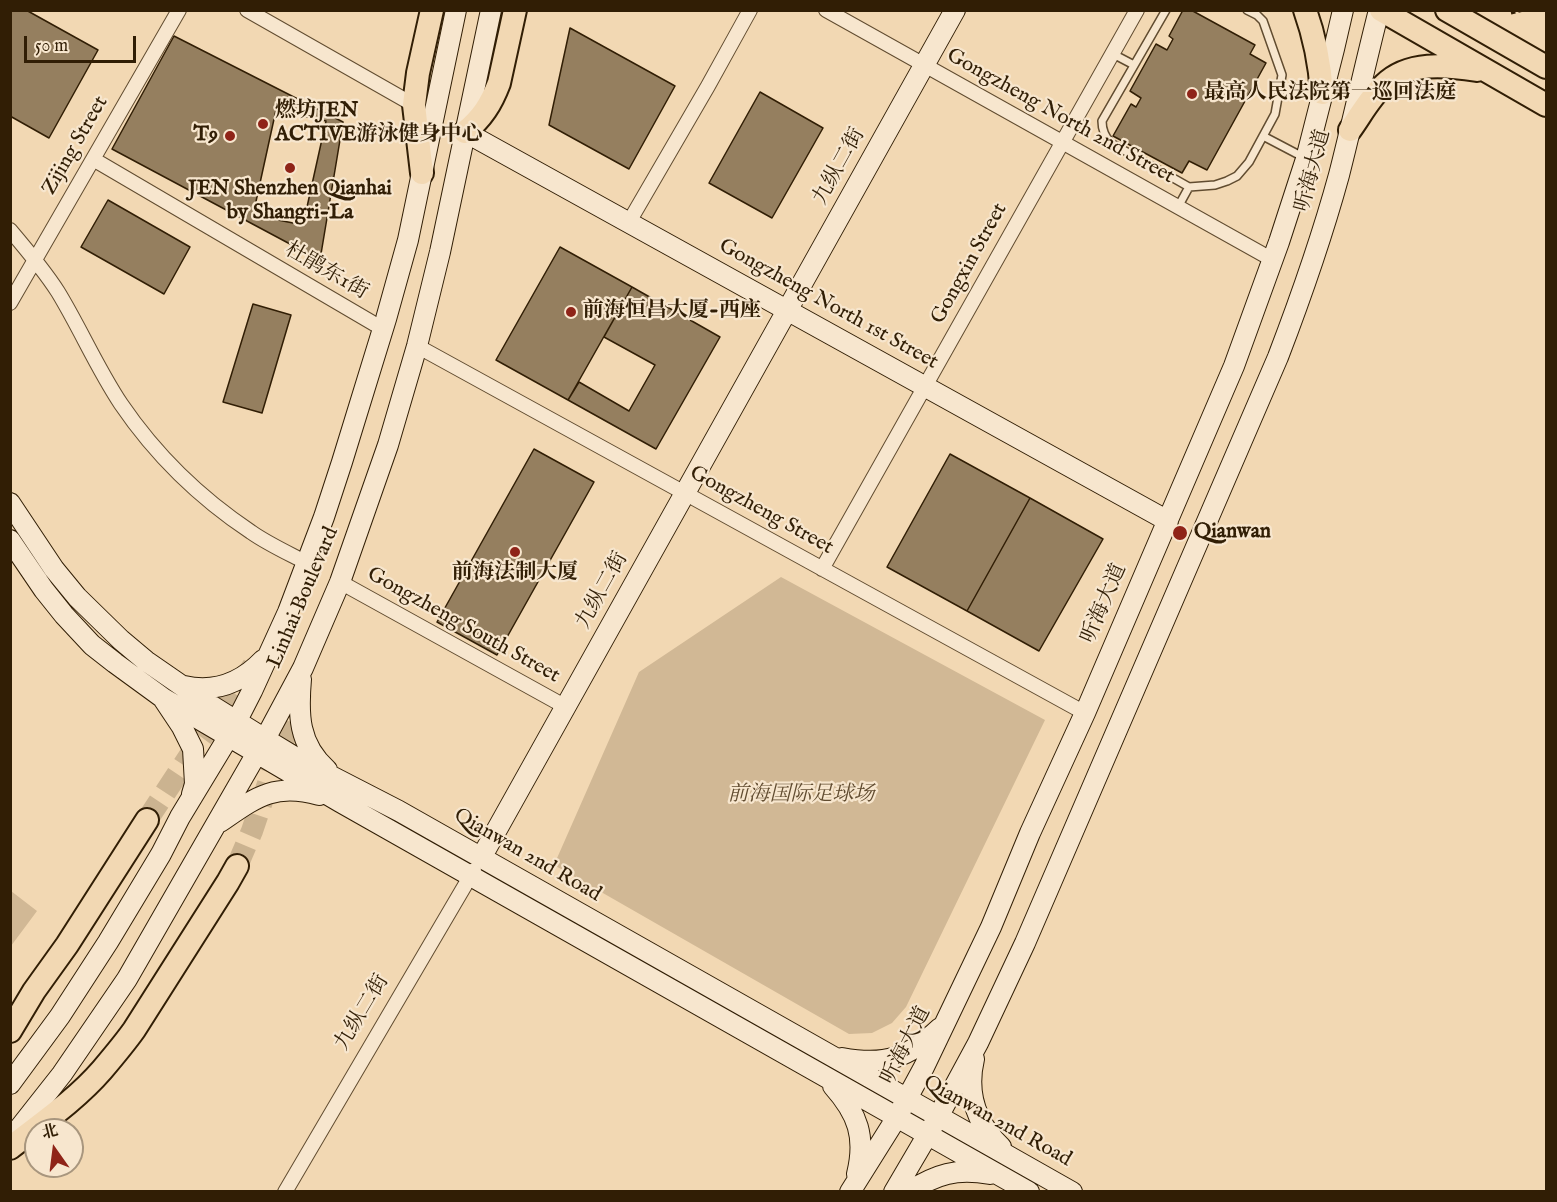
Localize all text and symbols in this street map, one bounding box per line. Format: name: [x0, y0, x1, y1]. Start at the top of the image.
scale bar: [27, 24, 140, 62]
text: 50 m: [35, 35, 68, 58]
street label: Gongzheng North 2nd Street: [942, 44, 1178, 190]
place label: 最高人民法院第一巡回法庭: [1204, 81, 1456, 107]
marker: 最高人民法院第一巡回法庭: [1185, 87, 1199, 101]
street label: Zijing Street: [38, 92, 114, 200]
place label: 燃坊JEN ACTIVE游泳健身中心: [275, 99, 483, 149]
marker: 燃坊JEN ACTIVE游泳健身中心: [256, 117, 270, 131]
place label: T9: [194, 123, 218, 149]
street label: 九纵二街: [809, 124, 871, 210]
street label: 听海大道: [1291, 127, 1337, 215]
marker: T9: [223, 129, 237, 143]
marker: JEN Shenzhen Qianhai by Shangri-La: [283, 161, 297, 175]
place label: JEN Shenzhen Qianhai by Shangri-La: [188, 177, 392, 227]
street label: Gongxin Street: [926, 199, 1014, 329]
street label: Gongzheng North 1st Street: [714, 234, 942, 376]
street label: 杜鹃东1街: [280, 238, 372, 306]
place label: 前海恒昌大厦-西座: [583, 299, 761, 325]
marker: 前海恒昌大厦-西座: [564, 305, 578, 319]
street label: Gongzheng Street: [685, 461, 837, 561]
place label: Qianwan: [1194, 520, 1271, 546]
street label: Linhai Boulevard: [263, 524, 345, 672]
marker: Qianwan: [1171, 524, 1189, 542]
marker: 前海法制大厦: [508, 545, 522, 559]
street label: 九纵二街: [572, 548, 634, 634]
street label: 听海大道: [1077, 560, 1133, 648]
place label: 前海法制大厦: [452, 561, 578, 587]
street label: Gongzheng South Street: [362, 563, 564, 689]
park label: 前海国际足球场: [728, 783, 874, 809]
street label: Qianwan 2nd Road: [449, 804, 605, 908]
street label: 九纵二街: [331, 971, 395, 1055]
street label: 听海大道: [877, 1003, 937, 1089]
street label: Qianwan 2nd Road: [918, 1071, 1076, 1173]
north arrow: [24, 1118, 84, 1178]
text: 北: [40, 1121, 60, 1144]

